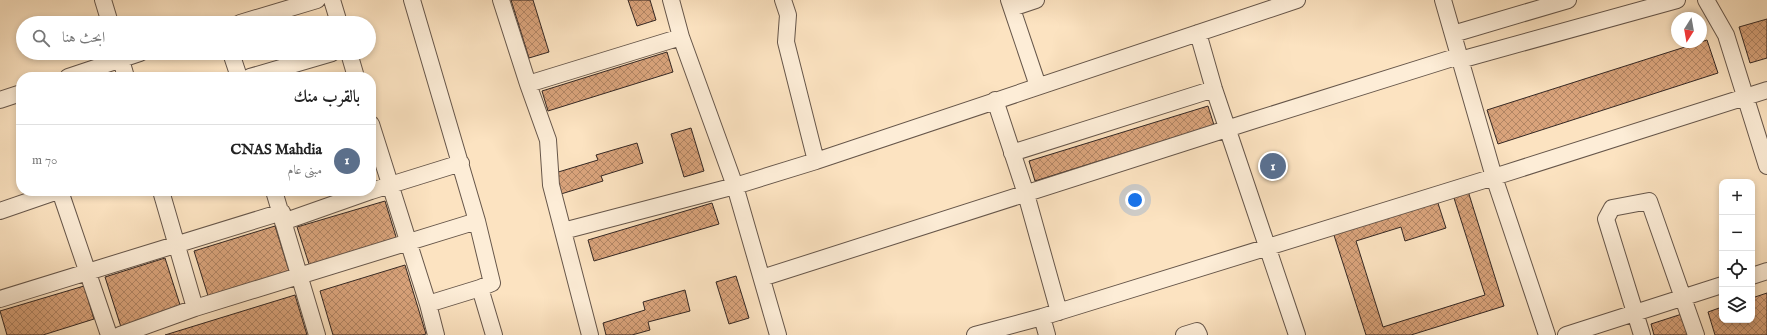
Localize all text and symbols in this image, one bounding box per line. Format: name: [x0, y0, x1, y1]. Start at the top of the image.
north arrow: [1671, 12, 1707, 48]
search box: [16, 16, 376, 60]
icon: search: [30, 27, 52, 49]
text: ابحث هنا: [62, 28, 105, 47]
text: بالقرب منك: [293, 87, 360, 108]
text: CNAS Mahdia: [230, 140, 322, 159]
pin: 1: [1260, 151, 1286, 181]
text: 70 m: [32, 152, 57, 169]
text: 1: [345, 152, 349, 169]
text: مبنى عام: [288, 162, 322, 179]
map controls: [1719, 179, 1755, 323]
button: +: [1719, 179, 1755, 215]
your location: [1125, 190, 1145, 210]
button: −: [1719, 215, 1755, 251]
button: locate: [1719, 251, 1755, 287]
button: layers: [1719, 287, 1755, 323]

